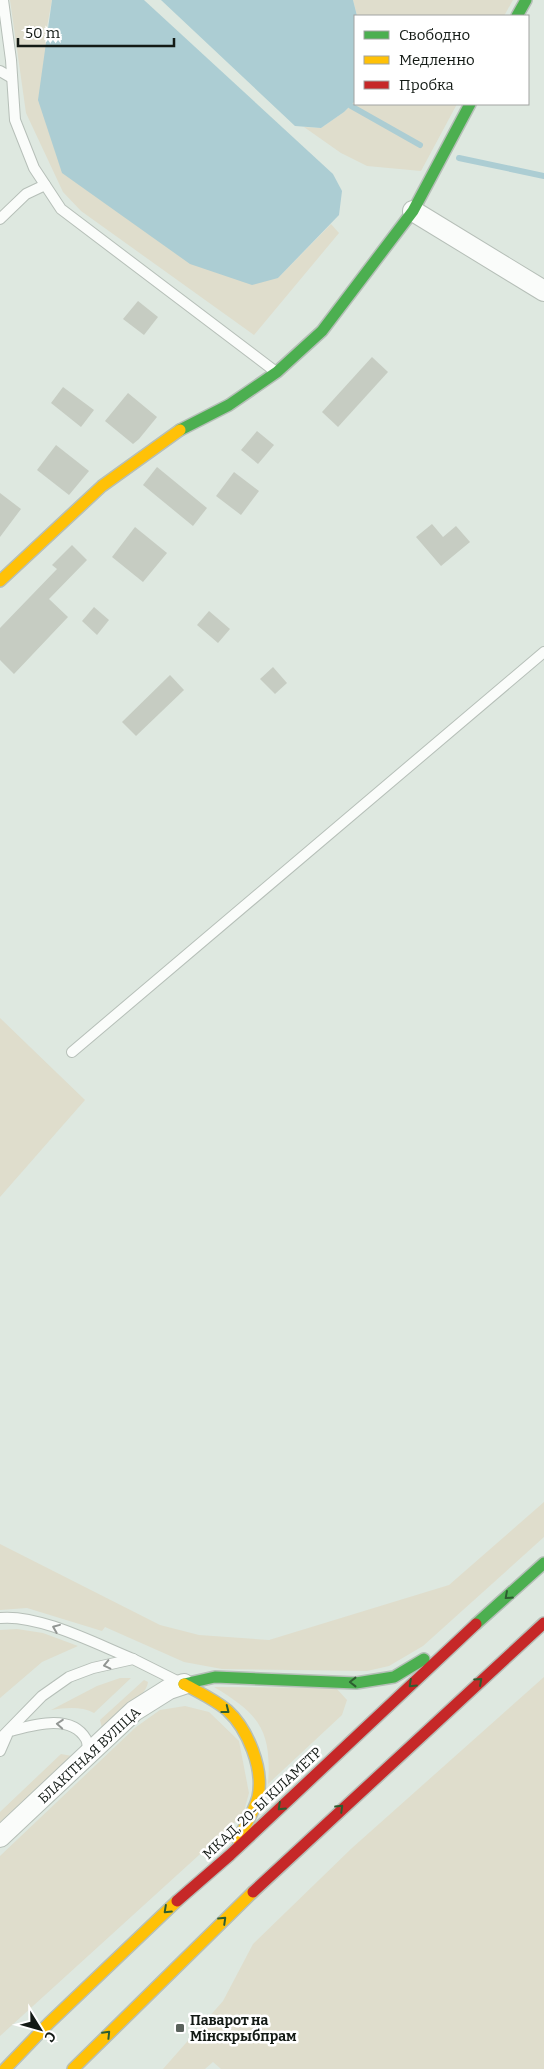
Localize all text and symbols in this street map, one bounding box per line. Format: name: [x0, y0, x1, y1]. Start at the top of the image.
scale bar: [18, 15, 174, 47]
legend: [354, 15, 529, 105]
text: 50 m: [25, 24, 61, 42]
text: Свободно: [399, 26, 470, 44]
text: Медленно: [399, 51, 475, 69]
text: Пробка: [399, 76, 454, 94]
one-way arrow: [504, 1590, 513, 1599]
one-way arrow: [52, 1624, 60, 1634]
one-way arrow: [103, 1659, 112, 1670]
one-way arrow: [348, 1677, 356, 1687]
one-way arrow: [409, 1678, 418, 1687]
one-way arrow: [474, 1678, 483, 1687]
street label: БЛАКІТНАЯ ВУЛІЦА: [35, 1704, 144, 1807]
one-way arrow: [220, 1704, 230, 1713]
one-way arrow: [55, 1718, 63, 1729]
street label: МКАД, 20-Ы КІЛАМЕТР: [199, 1744, 325, 1863]
one-way arrow: [278, 1801, 287, 1810]
one-way arrow: [335, 1805, 344, 1814]
one-way arrow: [163, 1904, 172, 1913]
one-way arrow: [217, 1917, 226, 1926]
north arrow: [15, 2004, 65, 2054]
place label: Паварот на Мінскрыбпрам: [190, 2012, 297, 2045]
marker: Паварот на Мінскрыбпрам: [174, 2022, 186, 2034]
text: С: [40, 2028, 59, 2045]
one-way arrow: [101, 2031, 110, 2040]

